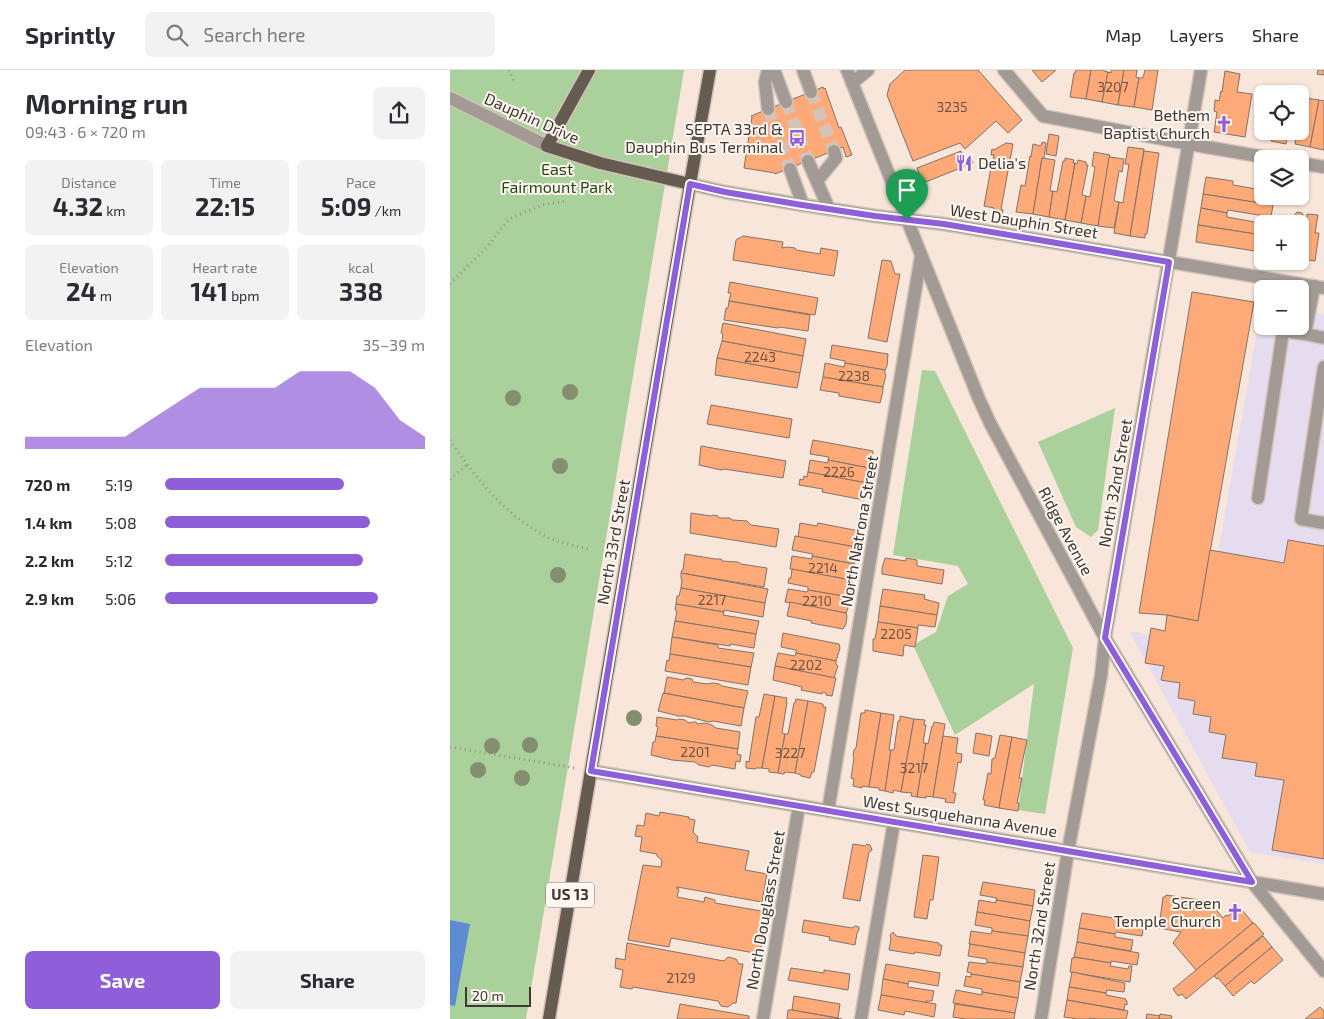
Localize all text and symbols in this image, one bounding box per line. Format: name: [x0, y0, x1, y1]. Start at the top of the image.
search box: [145, 12, 495, 57]
text: Sprintly: [25, 20, 115, 49]
icon: search: [163, 21, 191, 49]
text: Search here: [203, 23, 306, 46]
text: Map: [1105, 24, 1141, 46]
text: Layers: [1169, 24, 1224, 46]
text: Share: [1252, 24, 1299, 46]
house number: 3207: [1097, 78, 1129, 95]
map controls: [1254, 85, 1309, 335]
button: locate: [1254, 85, 1309, 140]
text: Morning run: [25, 86, 188, 120]
button: share: [373, 87, 425, 139]
street label: Dauphin Drive: [482, 88, 583, 147]
house number: 3235: [937, 98, 967, 115]
place label: Bethem Baptist Church: [1103, 105, 1210, 142]
church icon: Bethem Baptist Church: [1214, 114, 1234, 134]
place label: SEPTA 33rd & Dauphin Bus Terminal: [625, 119, 783, 156]
text: 09:43 · 6 × 720 m: [25, 122, 146, 141]
bus stop icon: SEPTA 33rd & Dauphin Bus Terminal: [787, 128, 807, 148]
button: layers: [1254, 150, 1309, 205]
restaurant icon: Delia's: [954, 153, 974, 173]
place label: Delia's: [978, 153, 1026, 172]
park label: East Fairmount Park: [501, 159, 613, 196]
pin: [886, 169, 928, 220]
text: Distance: [61, 174, 117, 191]
text: Time: [209, 174, 241, 191]
text: Pace: [346, 174, 376, 191]
icon: arrive: [893, 176, 921, 204]
text: 4.32: [52, 191, 103, 221]
text: 22:15: [195, 191, 255, 221]
text: 5:09: [321, 191, 372, 221]
street label: West Dauphin Street: [949, 199, 1099, 242]
text: km: [103, 202, 126, 219]
text: /km: [372, 202, 401, 219]
button: +: [1254, 215, 1309, 270]
text: Elevation: [59, 259, 119, 276]
text: Heart rate: [193, 259, 257, 276]
text: kcal: [348, 259, 374, 276]
text: 24: [66, 276, 97, 306]
text: 141: [190, 276, 228, 306]
text: 338: [339, 276, 383, 306]
button: −: [1254, 280, 1309, 335]
text: m: [97, 287, 112, 304]
text: bpm: [228, 287, 260, 304]
text: Elevation: [25, 335, 93, 354]
text: 35–39 m: [362, 335, 425, 354]
house number: 2243: [744, 348, 776, 365]
house number: 2238: [838, 367, 870, 384]
street label: North 32nd Street: [1094, 417, 1135, 549]
street label: North Natrona Street: [836, 454, 881, 608]
house number: 2226: [823, 463, 855, 480]
text: 720 m: [25, 475, 70, 494]
text: 5:19: [105, 475, 133, 494]
street label: North 33rd Street: [592, 478, 633, 606]
street label: Ridge Avenue: [1035, 483, 1098, 578]
text: 1.4 km: [25, 513, 72, 532]
text: 5:08: [105, 513, 137, 532]
text: 2.2 km: [25, 551, 74, 570]
text: 5:12: [105, 551, 133, 570]
house number: 2214: [808, 559, 838, 576]
text: 2.9 km: [25, 589, 74, 608]
text: 5:06: [105, 589, 136, 608]
house number: 2217: [698, 591, 726, 608]
house number: 2210: [802, 592, 832, 609]
house number: 2205: [880, 625, 912, 642]
house number: 2202: [790, 656, 822, 673]
house number: 2201: [680, 743, 710, 760]
house number: 3227: [775, 744, 805, 761]
house number: 3217: [900, 759, 928, 776]
street label: West Susquehanna Avenue: [862, 791, 1059, 840]
street label: North Douglass Street: [741, 829, 788, 991]
street label: North 32nd Street: [1019, 860, 1058, 992]
road number: US 13: [546, 882, 594, 908]
place label: Screen Temple Church: [1114, 893, 1221, 930]
church icon: Screen Temple Church: [1225, 902, 1245, 922]
button: Save: [25, 951, 220, 1009]
button: Share: [230, 951, 425, 1009]
house number: 2129: [666, 969, 696, 986]
scale bar: [465, 984, 531, 1007]
text: 20 m: [472, 987, 504, 1004]

